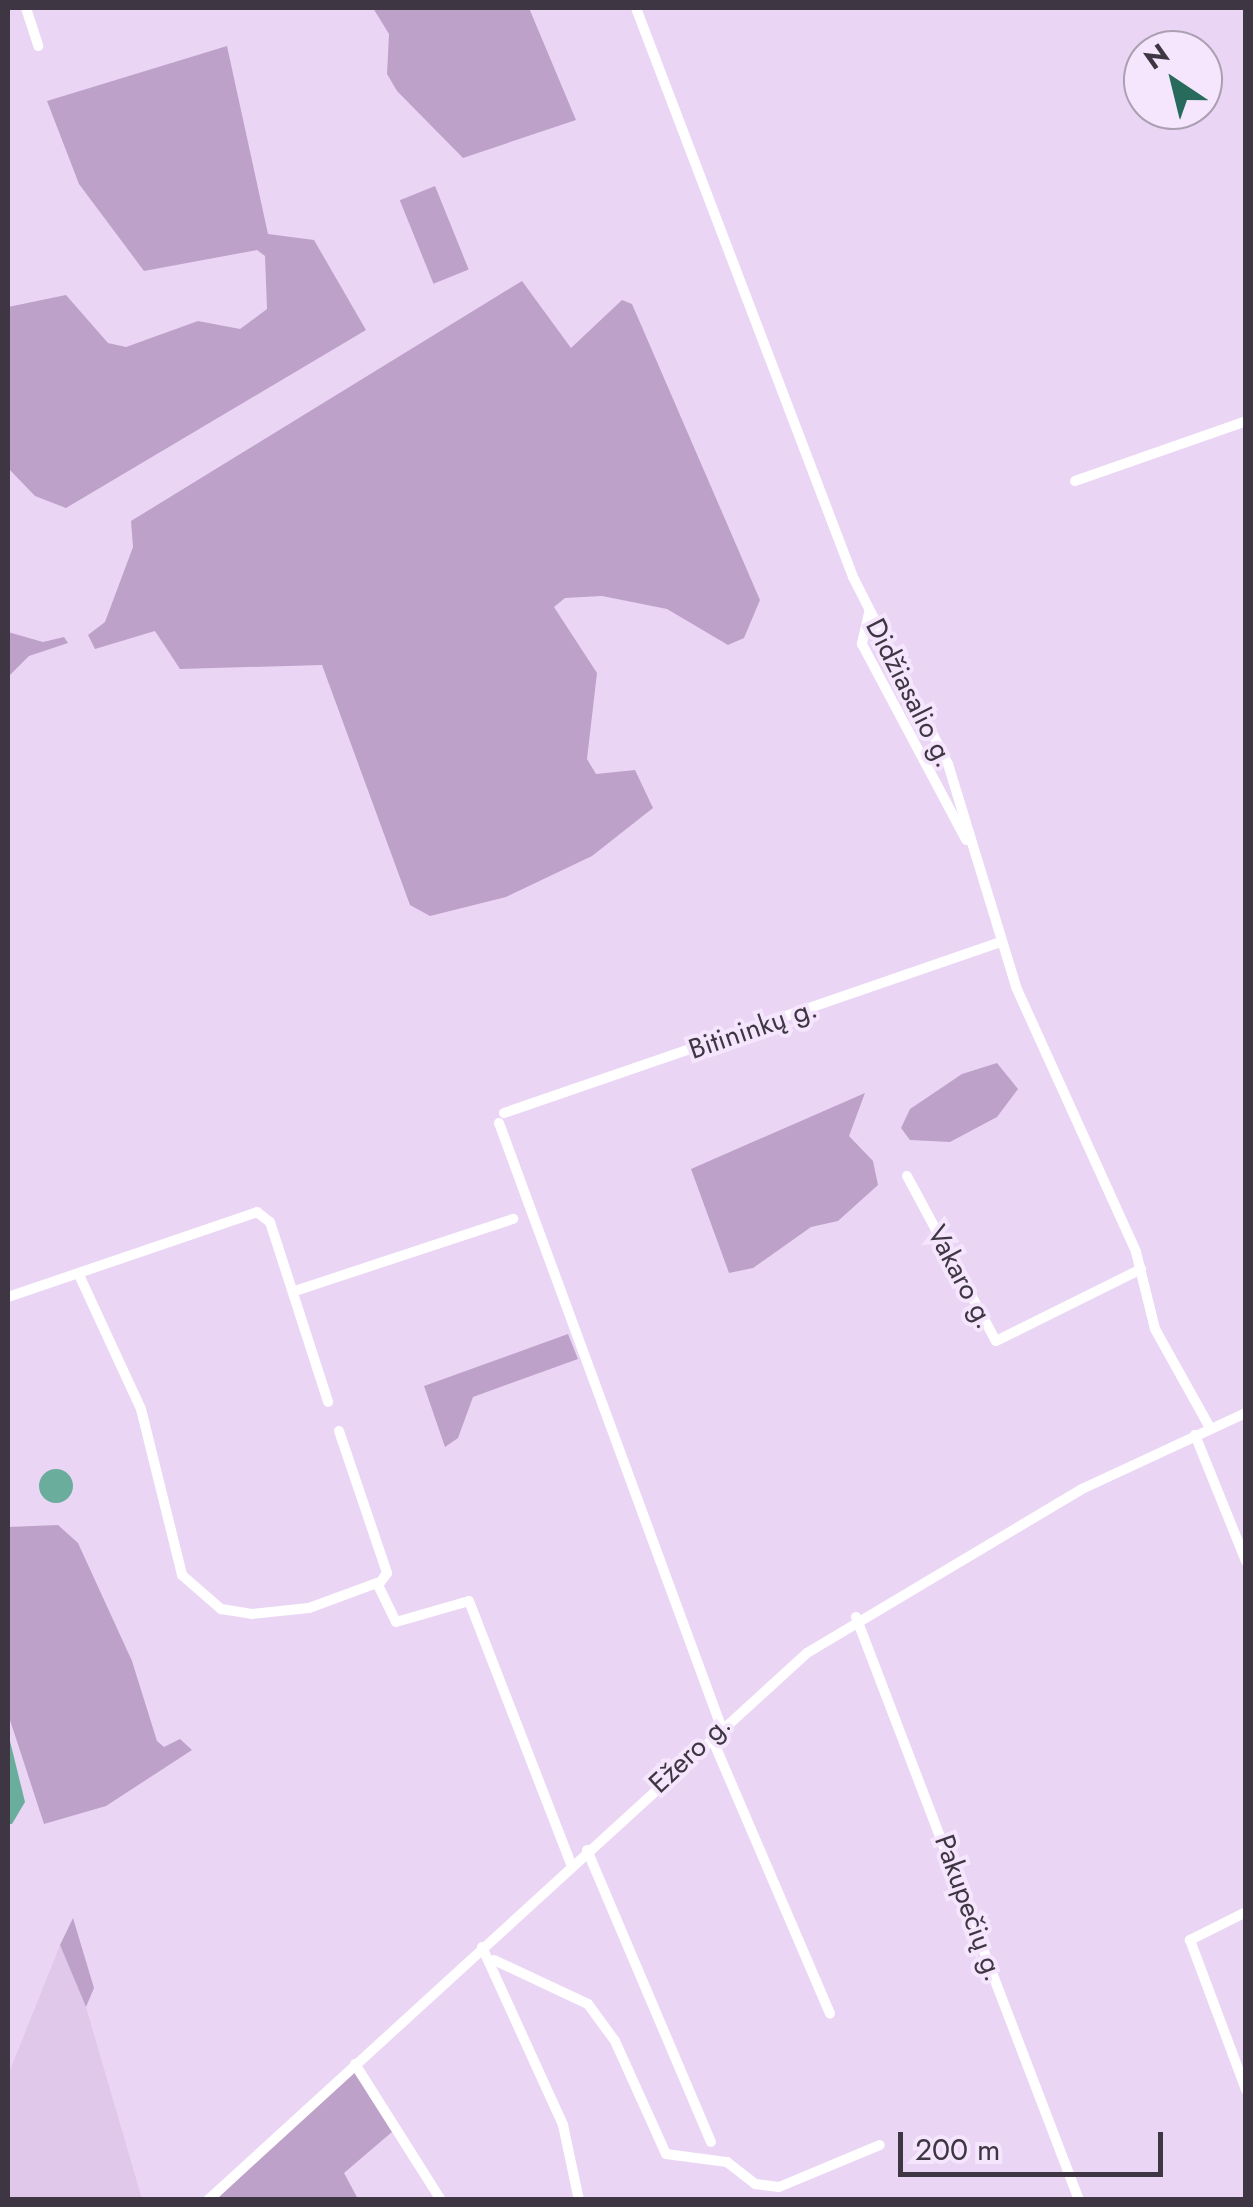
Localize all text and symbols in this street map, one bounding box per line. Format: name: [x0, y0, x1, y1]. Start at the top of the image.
north arrow: [1123, 30, 1223, 130]
text: N: [1136, 33, 1178, 80]
street label: Didžiasalio g.: [858, 613, 962, 773]
street label: Bitininkų g.: [684, 991, 822, 1067]
street label: Vakaro g.: [920, 1220, 1002, 1334]
street label: Ežero g.: [642, 1708, 738, 1800]
street label: Pakupečių g.: [927, 1830, 1011, 1986]
scale bar: [903, 2112, 1168, 2174]
text: 200 m: [915, 2128, 1000, 2171]

